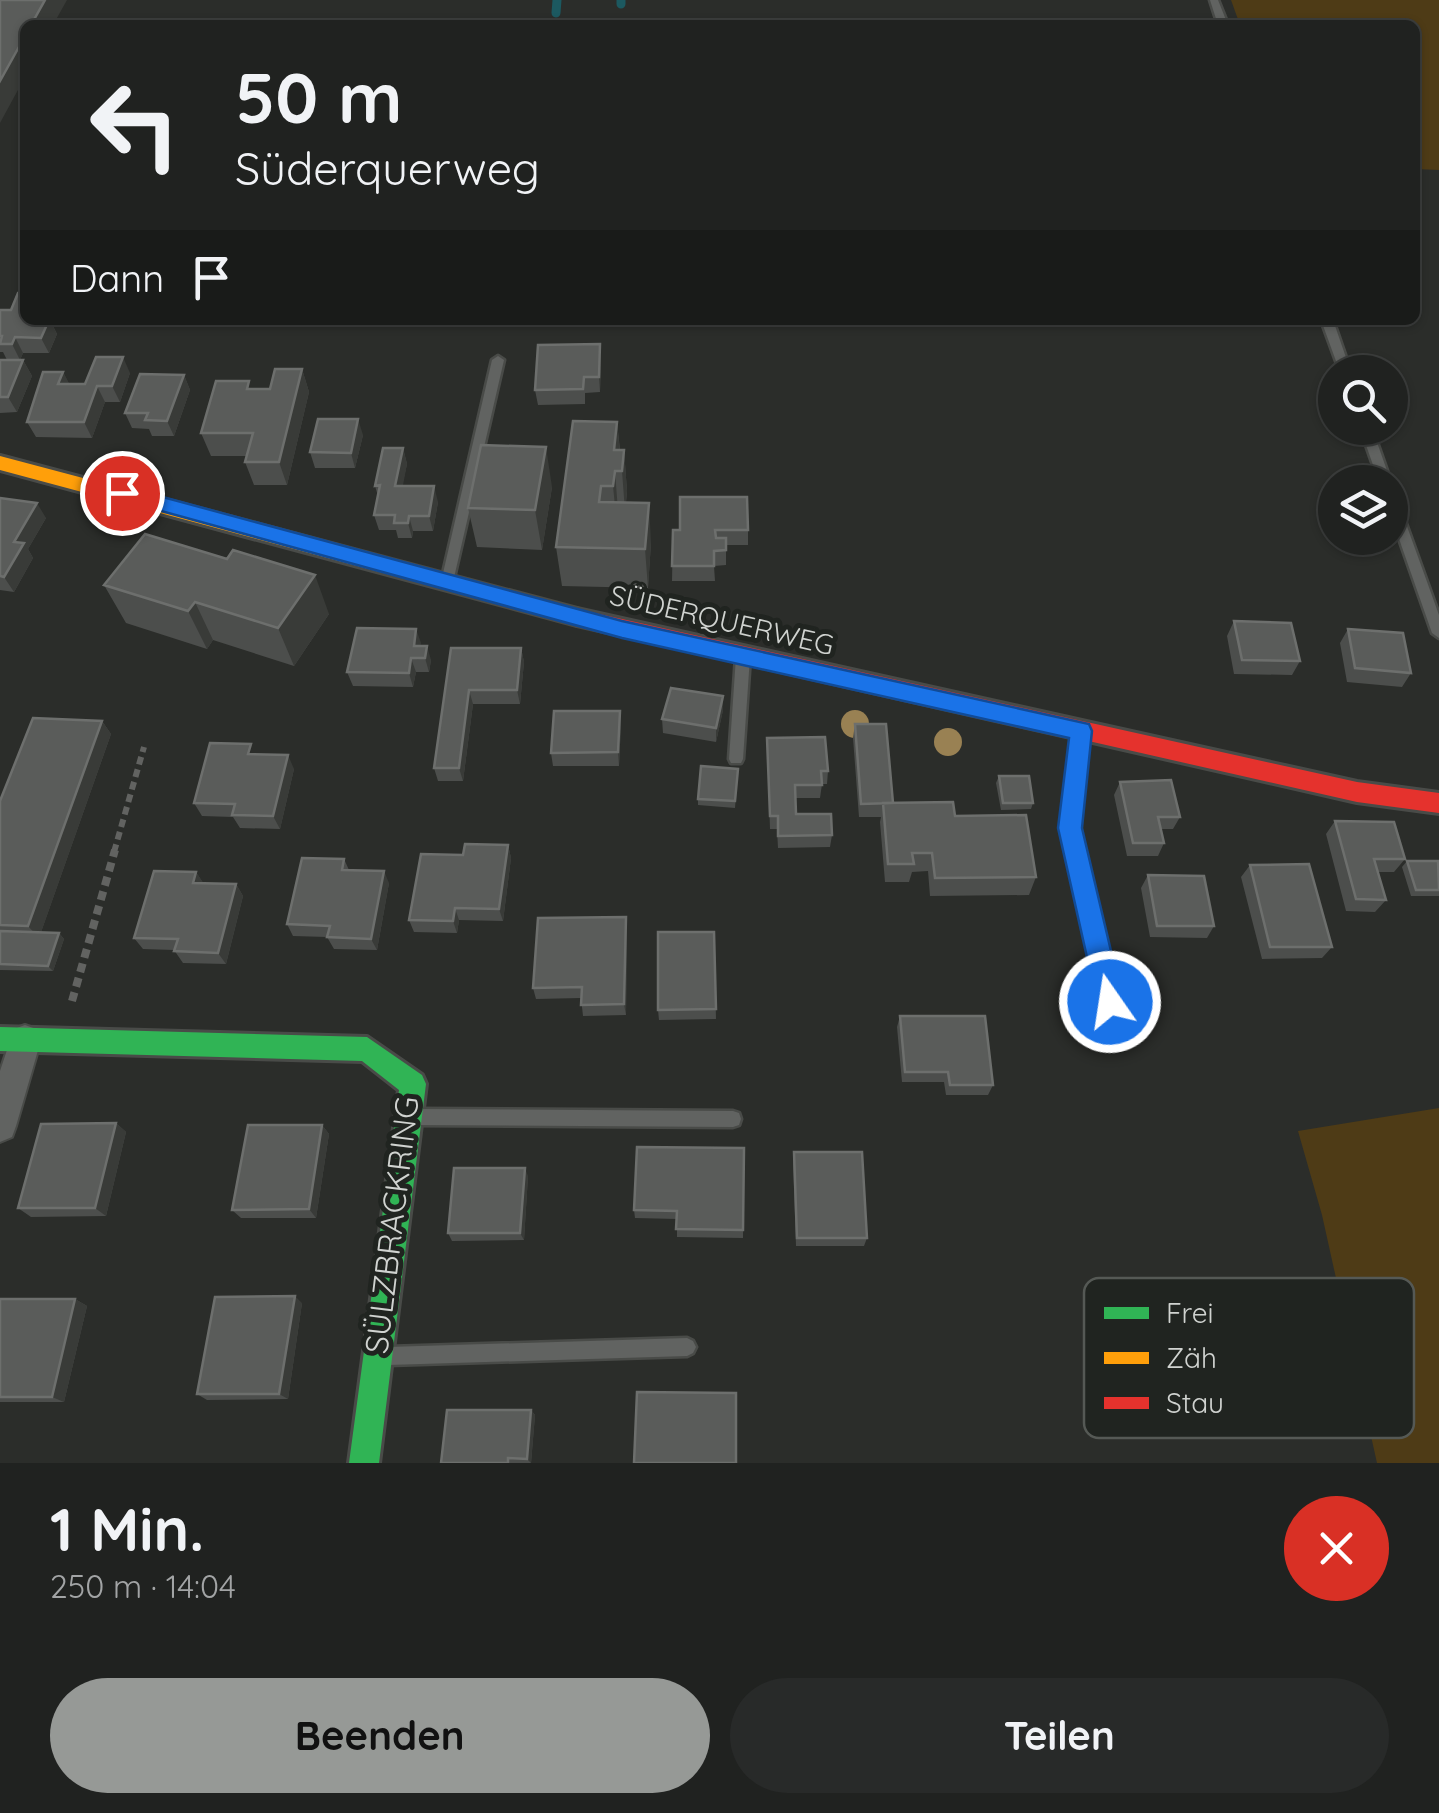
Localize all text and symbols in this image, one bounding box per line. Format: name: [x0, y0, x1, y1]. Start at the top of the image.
text: 50 m: [235, 53, 402, 141]
icon: left: [70, 60, 200, 190]
text: Süderquerweg: [235, 140, 540, 196]
icon: arrive: [184, 250, 239, 305]
text: Dann: [70, 254, 164, 302]
map controls: [1318, 355, 1408, 555]
button: search: [1318, 355, 1408, 445]
pin: [80, 451, 165, 536]
button: layers: [1318, 465, 1408, 555]
icon: arrive: [95, 466, 150, 521]
street label: SÜDERQUERWEG: [607, 577, 838, 662]
position arrow: [1058, 950, 1162, 1054]
street label: SÜLZBRACKRING: [355, 1094, 427, 1356]
legend: [1084, 1278, 1414, 1438]
text: Frei: [1166, 1295, 1214, 1330]
text: Zäh: [1166, 1340, 1217, 1375]
text: Stau: [1166, 1385, 1224, 1420]
text: 1 Min.: [50, 1491, 204, 1566]
button: close: [1284, 1496, 1389, 1601]
text: 250 m · 14:04: [50, 1566, 236, 1606]
button: Beenden: [50, 1678, 710, 1793]
button: Teilen: [730, 1678, 1389, 1793]

